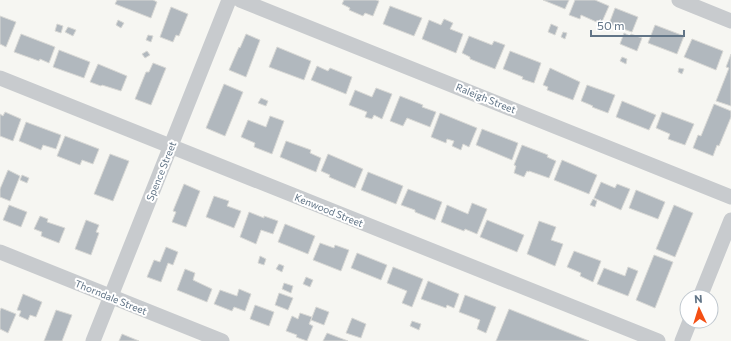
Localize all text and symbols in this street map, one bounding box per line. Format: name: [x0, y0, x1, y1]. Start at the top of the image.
scale bar: [591, 12, 684, 38]
text: 50 m: [597, 18, 625, 32]
street label: Raleigh Street: [454, 81, 518, 115]
street label: Spence Street: [144, 139, 178, 203]
street label: Kenwood Street: [293, 191, 365, 229]
street label: Thorndale Street: [73, 277, 149, 317]
north arrow: [679, 289, 719, 329]
text: N: [694, 292, 703, 305]

